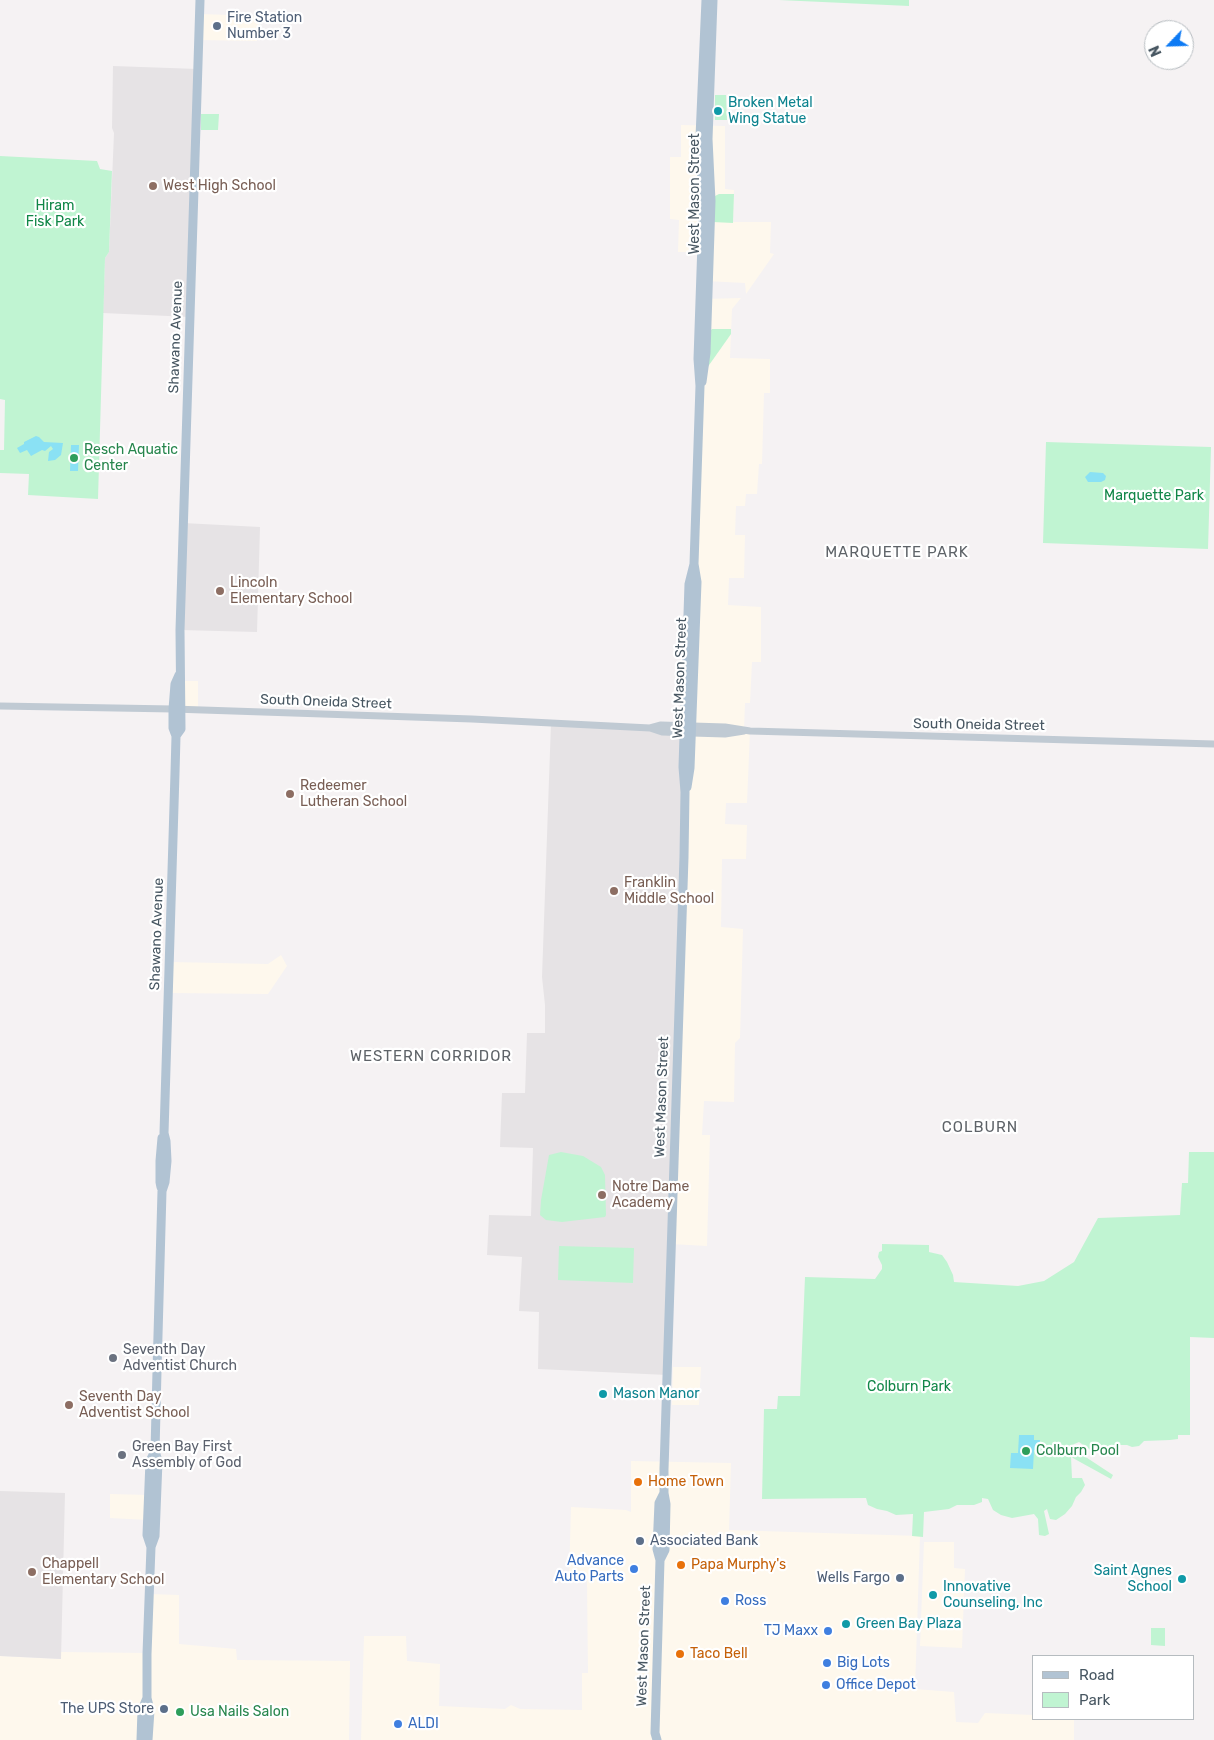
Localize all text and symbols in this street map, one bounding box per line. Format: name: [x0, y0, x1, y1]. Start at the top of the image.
place label: Fire Station Number 3: [227, 10, 302, 42]
marker: Fire Station Number 3: [211, 20, 223, 32]
north arrow: [1144, 20, 1194, 70]
text: N: [1146, 43, 1166, 59]
place label: Broken Metal Wing Statue: [728, 95, 813, 128]
marker: Broken Metal Wing Statue: [712, 105, 724, 117]
street label: West Mason Street: [687, 133, 703, 255]
place label: West High School: [163, 178, 276, 194]
marker: West High School: [147, 180, 159, 192]
park label: Hiram Fisk Park: [26, 198, 84, 230]
street label: Shawano Avenue: [166, 280, 186, 394]
place label: Resch Aquatic Center: [84, 442, 178, 474]
marker: Resch Aquatic Center: [68, 452, 80, 464]
park label: Marquette Park: [1104, 488, 1204, 504]
district label: MARQUETTE PARK: [823, 544, 971, 562]
place label: Lincoln Elementary School: [230, 575, 353, 608]
marker: Lincoln Elementary School: [214, 585, 226, 597]
street label: West Mason Street: [669, 617, 691, 739]
street label: South Oneida Street: [260, 691, 392, 713]
street label: South Oneida Street: [913, 715, 1045, 735]
place label: Redeemer Lutheran School: [300, 778, 407, 810]
marker: Redeemer Lutheran School: [284, 788, 296, 800]
place label: Franklin Middle School: [624, 875, 714, 908]
street label: Shawano Avenue: [147, 877, 167, 991]
marker: Franklin Middle School: [608, 885, 620, 897]
street label: West Mason Street: [651, 1036, 673, 1158]
district label: WESTERN CORRIDOR: [348, 1048, 514, 1066]
district label: COLBURN: [941, 1119, 1019, 1137]
place label: Notre Dame Academy: [612, 1179, 689, 1212]
marker: Notre Dame Academy: [596, 1189, 608, 1201]
place label: Seventh Day Adventist Church: [123, 1342, 237, 1374]
marker: Seventh Day Adventist Church: [107, 1352, 119, 1364]
park label: Colburn Park: [867, 1379, 951, 1395]
place label: Mason Manor: [613, 1386, 700, 1402]
marker: Mason Manor: [597, 1388, 609, 1400]
place label: Seventh Day Adventist School: [79, 1389, 190, 1421]
marker: Seventh Day Adventist School: [63, 1399, 75, 1411]
place label: Green Bay First Assembly of God: [132, 1439, 242, 1471]
place label: Colburn Pool: [1036, 1443, 1119, 1459]
marker: Colburn Pool: [1020, 1445, 1032, 1457]
marker: Green Bay First Assembly of God: [116, 1449, 128, 1461]
place label: Home Town: [648, 1474, 724, 1490]
marker: Home Town: [632, 1476, 644, 1488]
place label: Associated Bank: [650, 1533, 758, 1549]
marker: Associated Bank: [634, 1535, 646, 1547]
place label: Advance Auto Parts: [555, 1553, 624, 1585]
place label: Chappell Elementary School: [42, 1556, 165, 1588]
place label: Papa Murphy's: [691, 1557, 786, 1573]
marker: Papa Murphy's: [675, 1559, 687, 1571]
marker: Advance Auto Parts: [628, 1563, 640, 1575]
place label: Saint Agnes School: [1094, 1563, 1172, 1595]
marker: Chappell Elementary School: [26, 1566, 38, 1578]
place label: Wells Fargo: [817, 1570, 890, 1586]
marker: Wells Fargo: [894, 1572, 906, 1584]
marker: Saint Agnes School: [1176, 1573, 1188, 1585]
place label: Innovative Counseling, Inc: [943, 1579, 1043, 1611]
street label: West Mason Street: [633, 1585, 655, 1707]
marker: Innovative Counseling, Inc: [927, 1589, 939, 1601]
place label: Ross: [735, 1593, 766, 1609]
marker: Ross: [719, 1595, 731, 1607]
place label: Green Bay Plaza: [856, 1616, 961, 1632]
marker: Green Bay Plaza: [840, 1618, 852, 1630]
place label: TJ Maxx: [764, 1623, 818, 1639]
marker: TJ Maxx: [822, 1625, 834, 1637]
place label: Taco Bell: [690, 1646, 748, 1662]
marker: Taco Bell: [674, 1648, 686, 1660]
place label: Big Lots: [837, 1655, 890, 1671]
legend: [1032, 1655, 1194, 1720]
marker: Big Lots: [821, 1657, 833, 1669]
text: Road: [1079, 1666, 1115, 1684]
place label: Office Depot: [836, 1677, 916, 1693]
marker: Office Depot: [820, 1679, 832, 1691]
text: Park: [1079, 1691, 1110, 1709]
place label: The UPS Store: [60, 1701, 154, 1717]
marker: The UPS Store: [158, 1703, 170, 1715]
place label: Usa Nails Salon: [190, 1704, 289, 1720]
marker: Usa Nails Salon: [174, 1706, 186, 1718]
place label: ALDI: [408, 1716, 439, 1732]
marker: ALDI: [392, 1718, 404, 1730]

